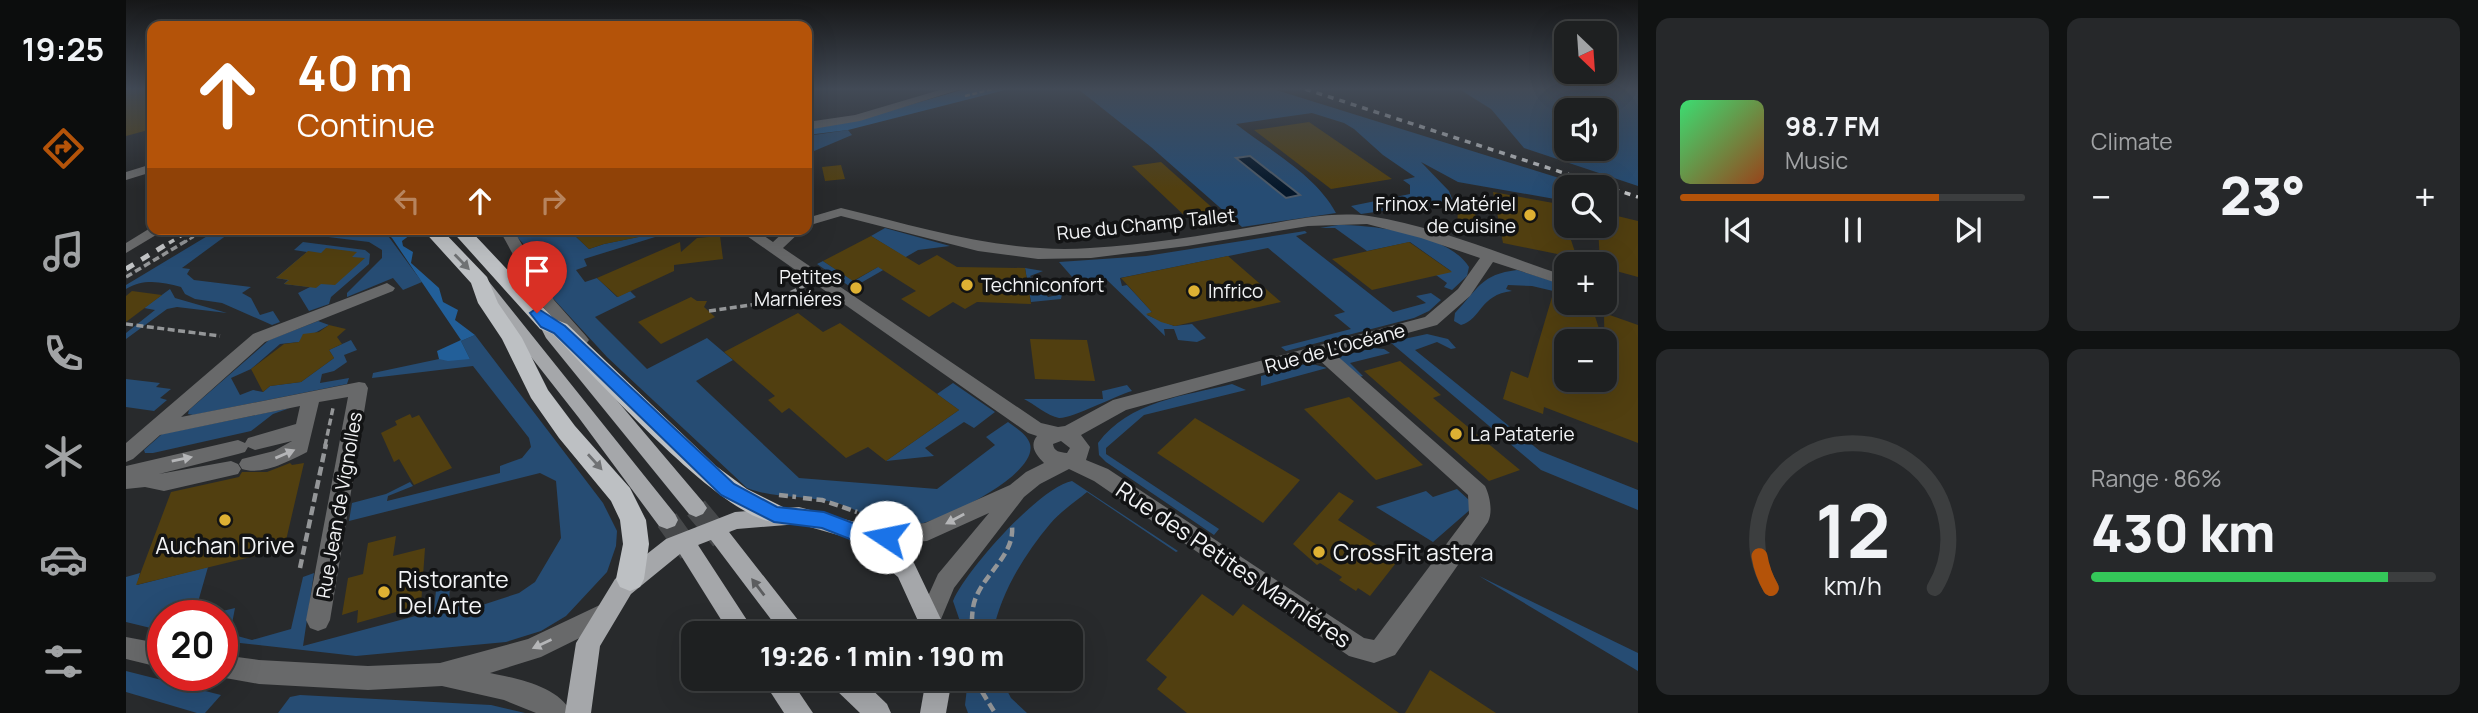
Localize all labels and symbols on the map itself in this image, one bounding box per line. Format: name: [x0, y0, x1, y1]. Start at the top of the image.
north arrow: [1554, 21, 1617, 84]
place label: Frinox - Matériel de cuisine: [1375, 191, 1516, 239]
street label: Rue du Champ Tallet: [1055, 202, 1237, 246]
marker: Frinox - Matériel de cuisine: [1522, 207, 1538, 223]
pin: [507, 241, 567, 313]
one-way arrow: [453, 253, 469, 270]
place label: Petites Marniéres: [754, 264, 842, 312]
place label: Techniconfort: [981, 272, 1104, 298]
marker: Techniconfort: [959, 277, 975, 293]
place label: Infrico: [1208, 278, 1263, 304]
marker: Petites Marniéres: [848, 280, 864, 296]
marker: Infrico: [1186, 283, 1202, 299]
street label: Rue de L'Océane: [1262, 317, 1408, 379]
street label: Rue Jean de Vignolles: [310, 410, 368, 600]
place label: La Pataterie: [1470, 421, 1575, 447]
marker: La Pataterie: [1448, 426, 1464, 442]
one-way arrow: [275, 449, 296, 460]
one-way arrow: [586, 453, 602, 470]
one-way arrow: [171, 454, 193, 465]
street label: Rue des Petites Marniéres: [1110, 473, 1358, 655]
position arrow: [849, 500, 923, 574]
marker: Auchan Drive: [217, 512, 233, 528]
one-way arrow: [945, 514, 965, 525]
place label: Auchan Drive: [155, 529, 295, 561]
place label: CrossFit astera: [1333, 536, 1494, 568]
marker: CrossFit astera: [1311, 544, 1327, 560]
place label: Ristorante Del Arte: [398, 563, 509, 621]
one-way arrow: [752, 578, 766, 596]
marker: Ristorante Del Arte: [376, 584, 392, 600]
speed limit sign: 20: [147, 600, 238, 691]
one-way arrow: [532, 638, 552, 650]

